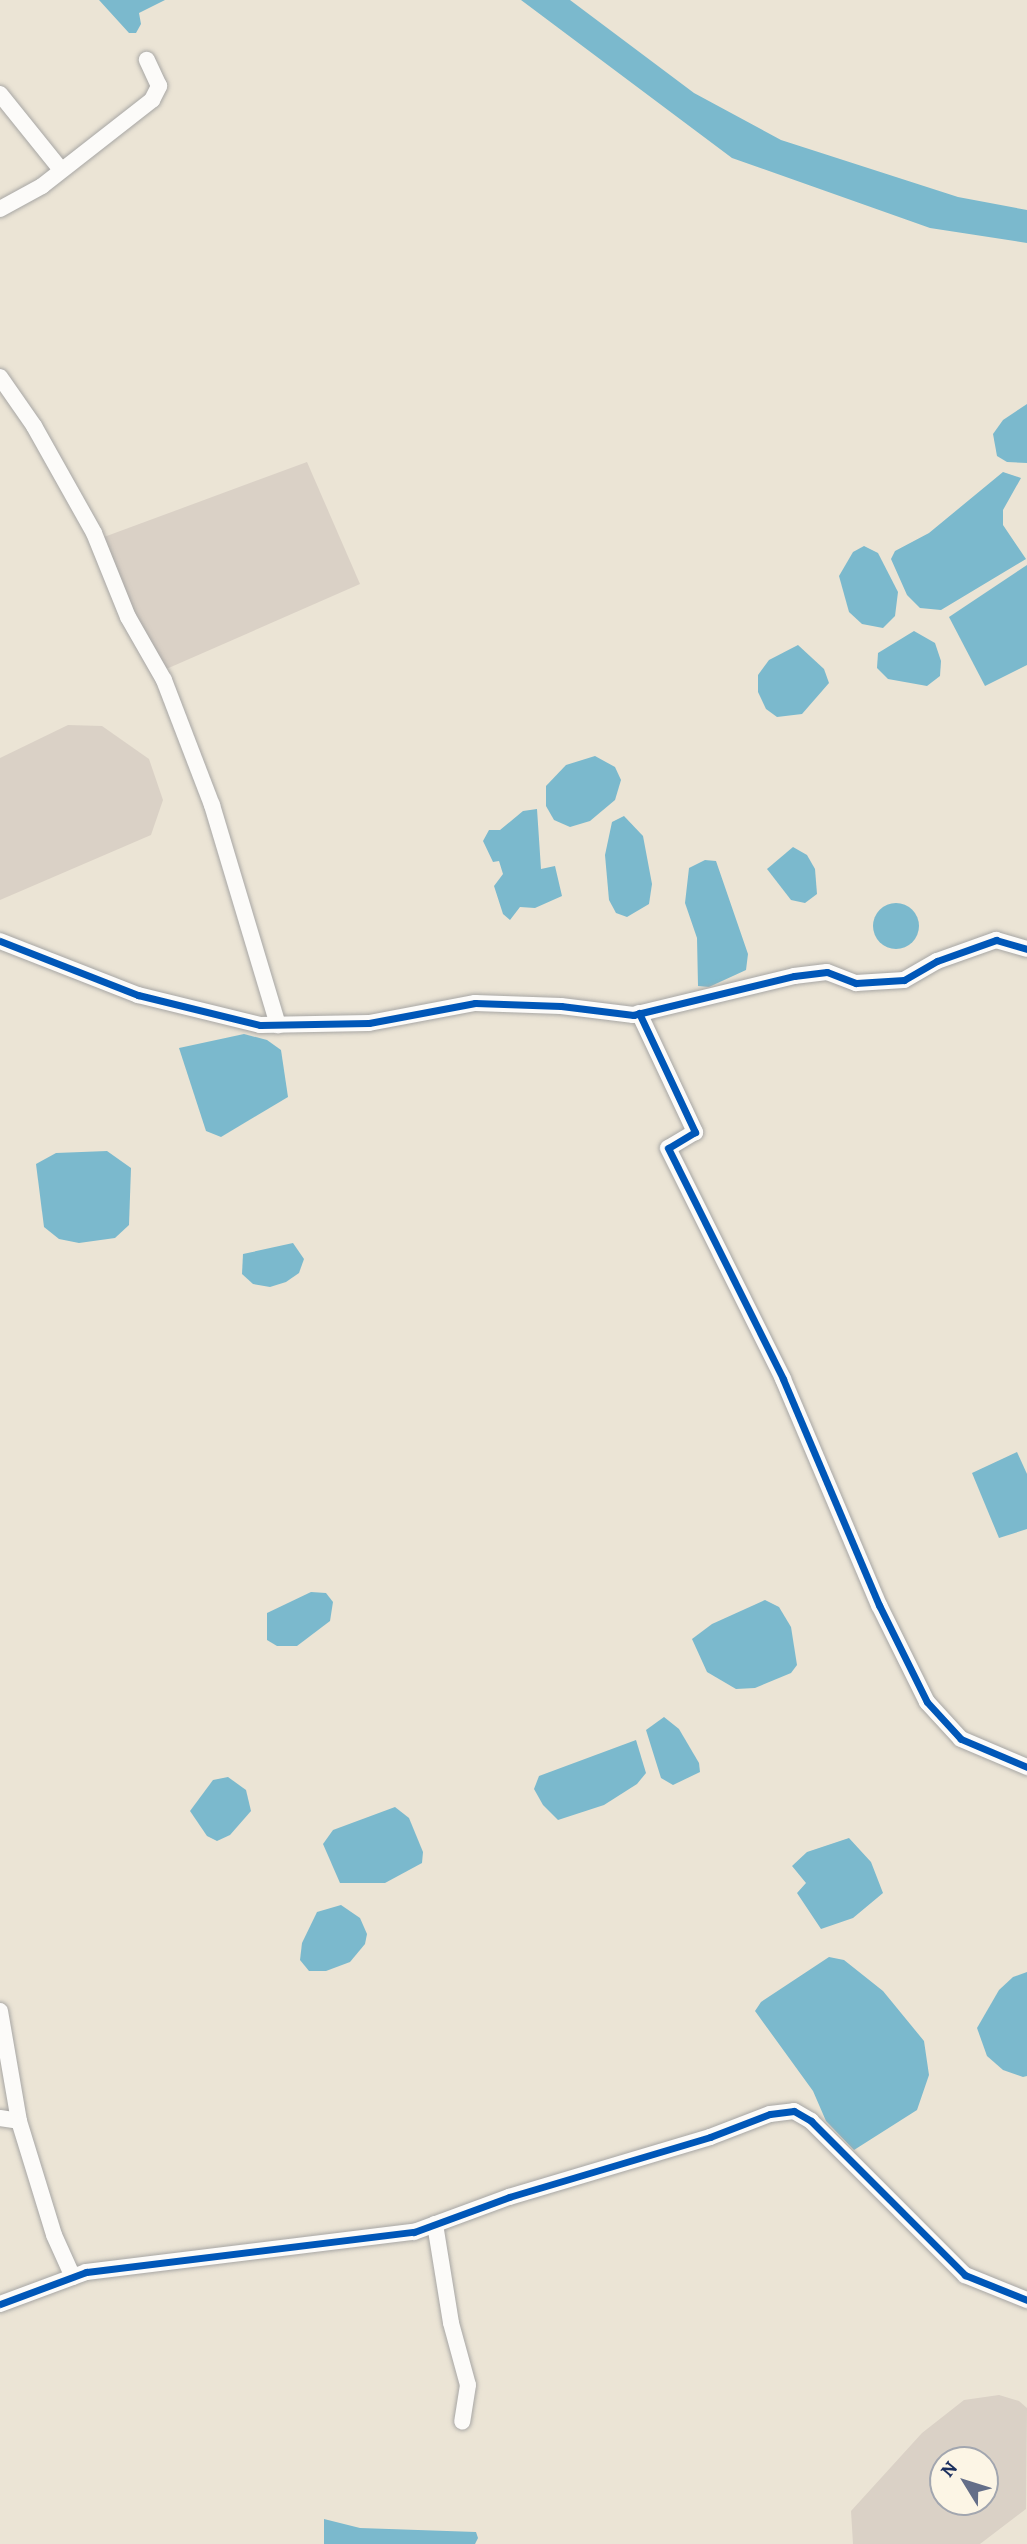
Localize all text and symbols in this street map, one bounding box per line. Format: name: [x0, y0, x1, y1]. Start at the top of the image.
north arrow: [929, 2446, 999, 2516]
text: N: [935, 2456, 964, 2483]

